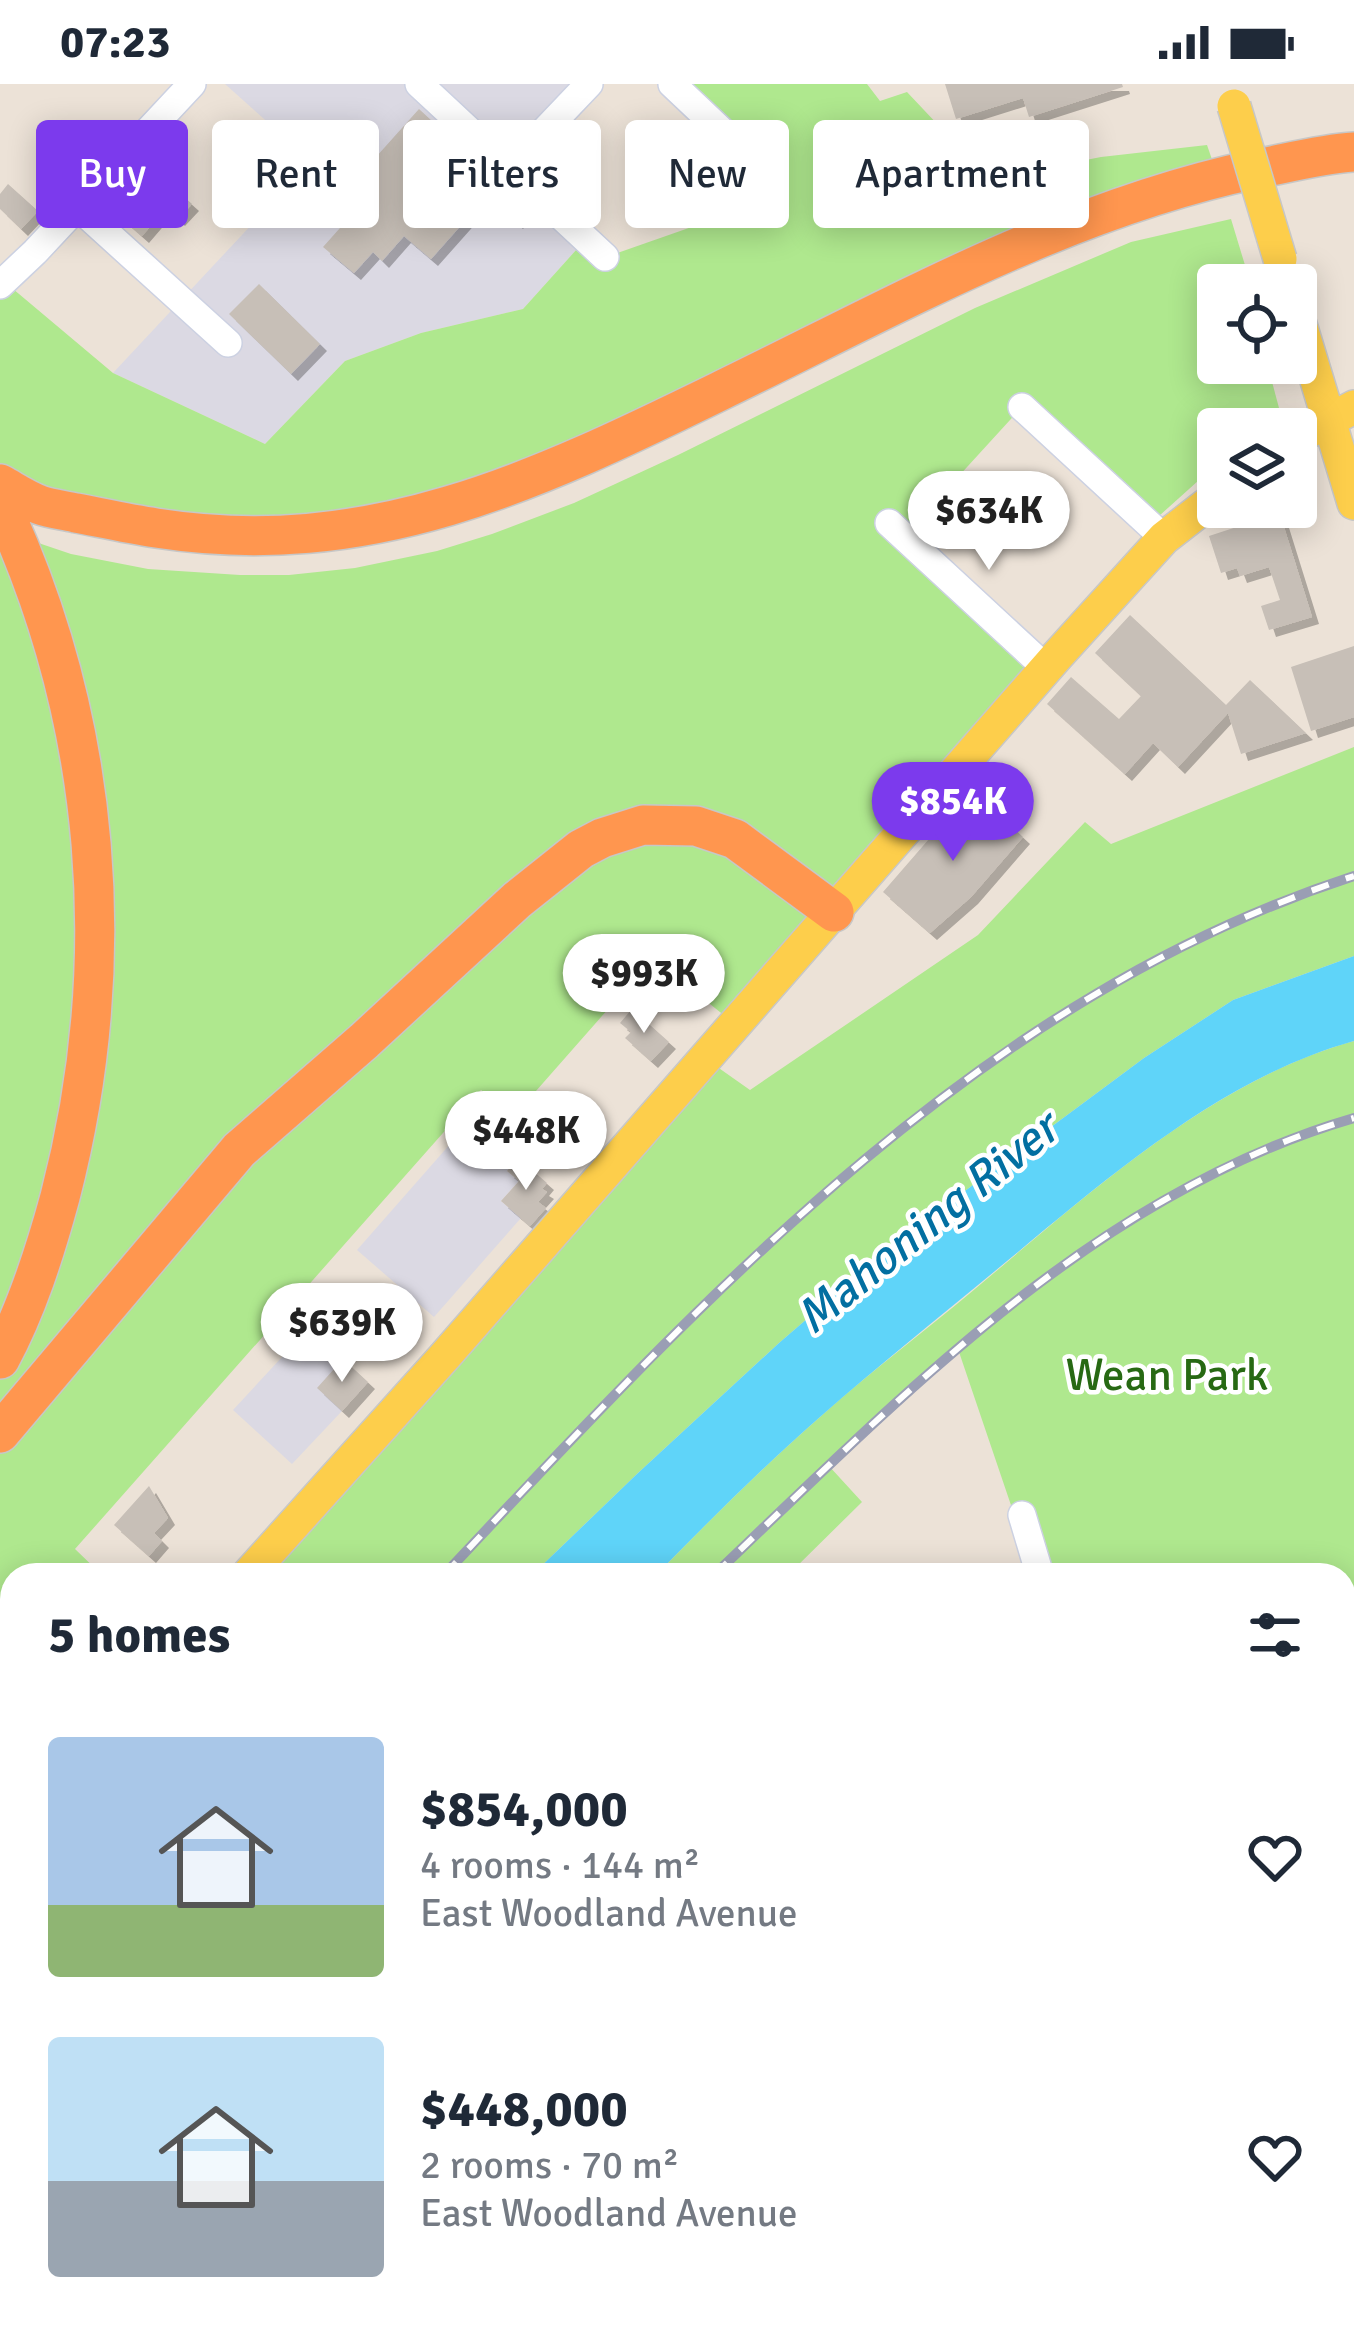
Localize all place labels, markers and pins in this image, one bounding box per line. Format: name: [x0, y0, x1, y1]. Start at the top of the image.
pin: $634K: [905, 471, 1073, 573]
pin: $854K: [869, 762, 1037, 864]
pin: $993K: [560, 934, 728, 1036]
pin: $448K: [442, 1091, 610, 1193]
pin: $639K: [258, 1283, 426, 1385]

